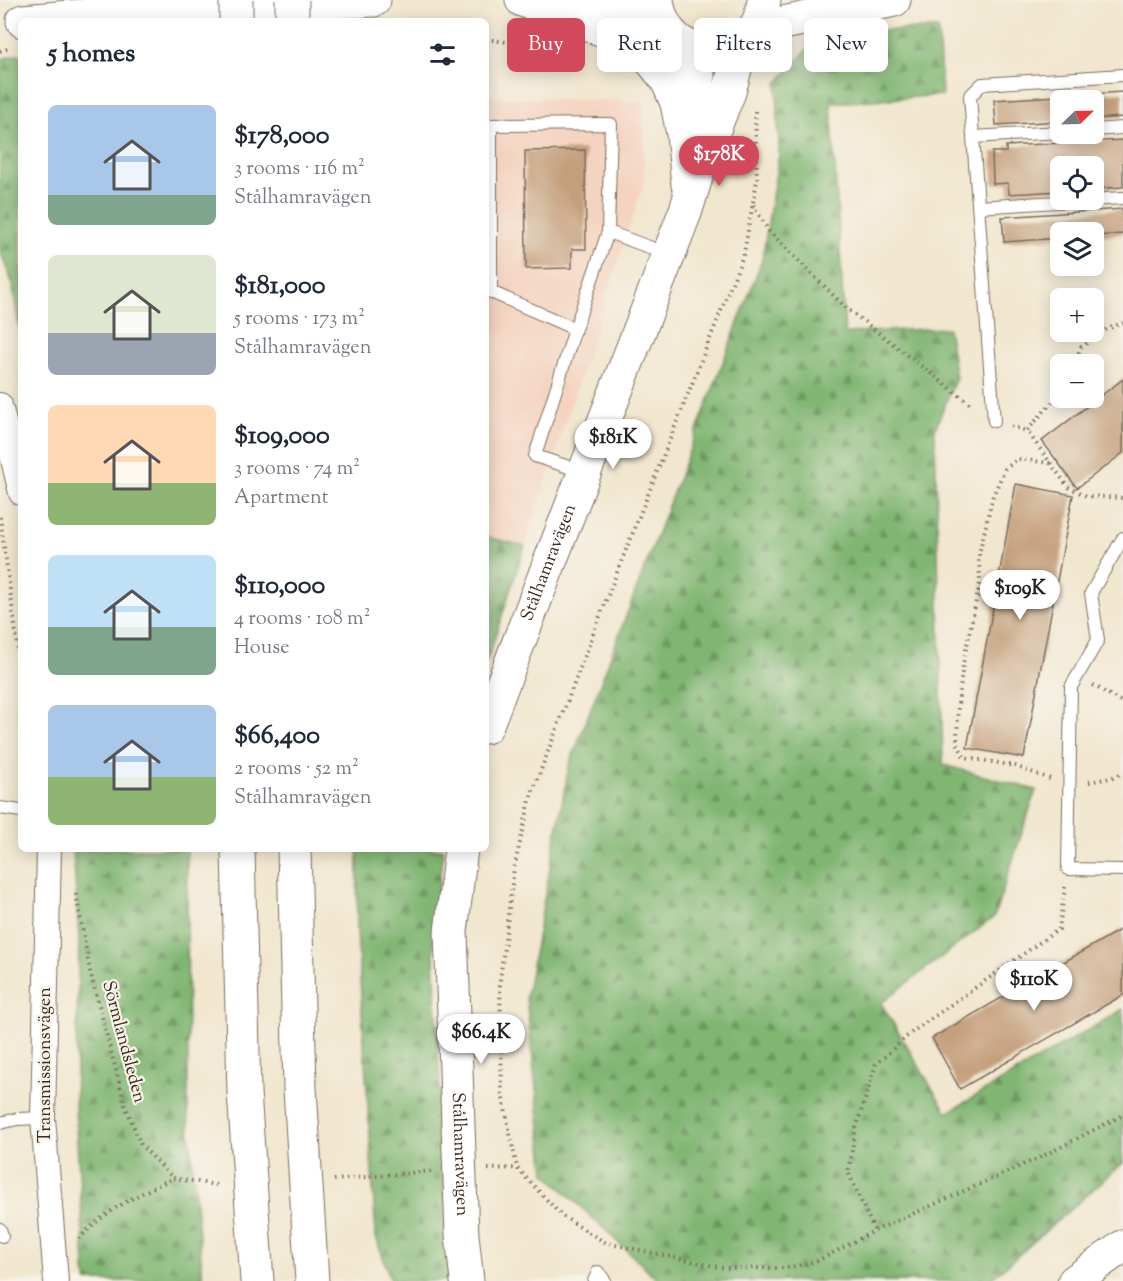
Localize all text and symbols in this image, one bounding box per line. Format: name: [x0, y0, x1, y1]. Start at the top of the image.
chip: Buy: [507, 18, 585, 72]
chip: Rent: [597, 18, 682, 72]
chip: Filters: [694, 18, 792, 72]
chip: New: [804, 18, 888, 72]
text: 5 homes: [48, 36, 135, 73]
icon: filters: [426, 38, 459, 71]
north arrow: [1050, 90, 1104, 144]
map controls: [1050, 90, 1104, 408]
text: $178,000: [234, 118, 329, 155]
icon: home: [96, 129, 168, 201]
pin: $178K: [677, 136, 761, 187]
text: $178K: [693, 141, 745, 170]
text: 3 rooms · 116 m²: [234, 155, 365, 184]
button: locate: [1050, 156, 1104, 210]
text: Stålhamravägen: [234, 184, 372, 213]
button: layers: [1050, 222, 1104, 276]
text: $181,000: [234, 268, 326, 305]
icon: home: [96, 279, 168, 351]
button: +: [1050, 288, 1104, 342]
text: 5 rooms · 173 m²: [234, 305, 365, 334]
text: Stålhamravägen: [234, 334, 372, 363]
button: −: [1050, 354, 1104, 408]
text: $109,000: [234, 418, 330, 455]
pin: $181K: [571, 419, 655, 470]
text: $181K: [589, 424, 637, 453]
icon: home: [96, 429, 168, 501]
text: 3 rooms · 74 m²: [234, 455, 360, 484]
text: Apartment: [234, 484, 329, 513]
street label: Stålhamravägen: [515, 500, 584, 625]
text: $110,000: [234, 568, 325, 605]
pin: $109K: [978, 570, 1062, 621]
text: $109K: [994, 575, 1046, 604]
icon: home: [96, 579, 168, 651]
text: 4 rooms · 108 m²: [234, 605, 370, 634]
text: House: [234, 634, 289, 663]
text: $66,400: [234, 718, 320, 755]
icon: home: [96, 729, 168, 801]
text: 2 rooms · 52 m²: [234, 755, 359, 784]
text: Stålhamravägen: [234, 784, 372, 813]
pin: $110K: [992, 961, 1076, 1012]
text: $110K: [1009, 966, 1059, 995]
street label: Sörmlandsleden: [94, 978, 152, 1106]
street label: Transmissionsvägen: [33, 987, 59, 1143]
pin: $66.4K: [432, 1014, 530, 1065]
text: $66.4K: [451, 1019, 511, 1048]
street label: Stålhamravägen: [444, 1092, 474, 1217]

